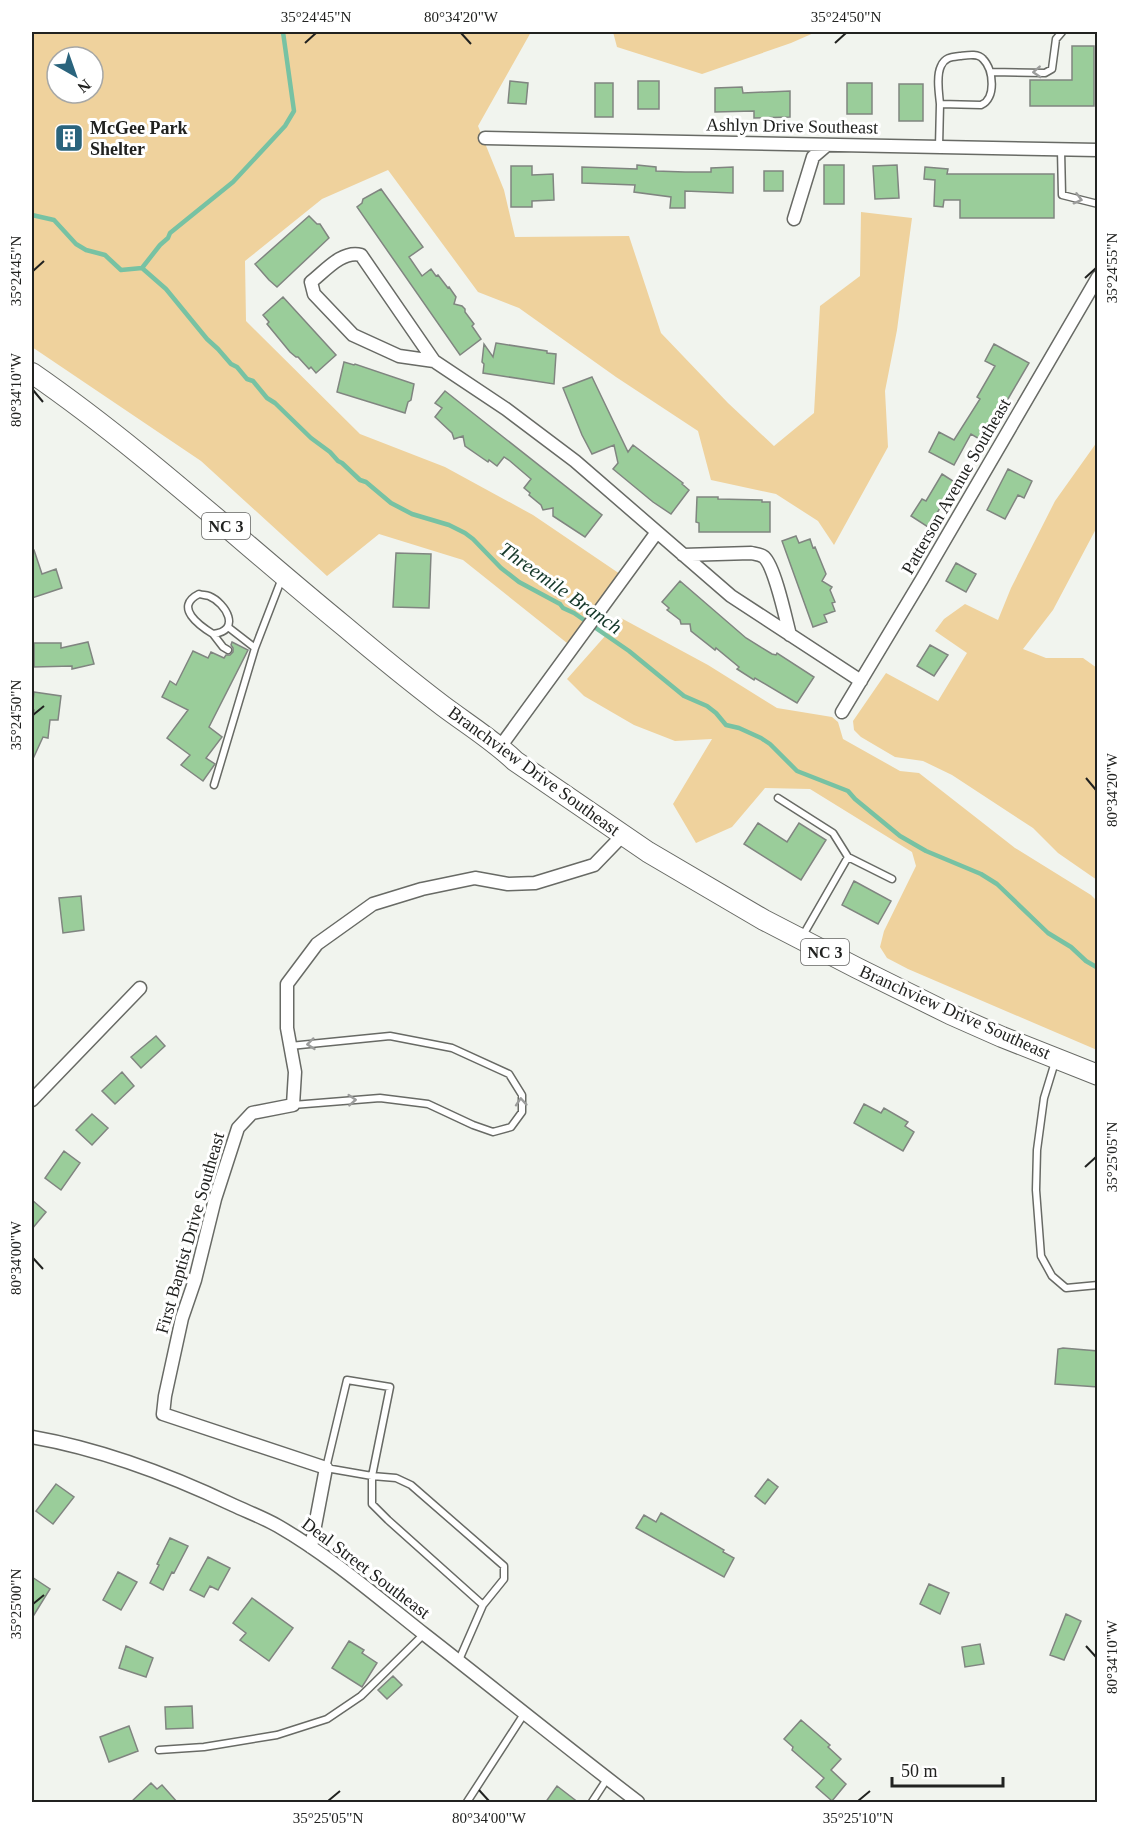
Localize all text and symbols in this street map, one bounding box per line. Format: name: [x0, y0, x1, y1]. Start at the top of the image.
text: 35°24'45"N: [281, 9, 351, 25]
text: 80°34'20"W: [424, 9, 499, 25]
text: 35°24'50"N: [811, 9, 881, 25]
north arrow: [45, 45, 105, 105]
one-way arrow: [1033, 66, 1042, 79]
text: N: [74, 76, 94, 97]
street label: Ashlyn Drive Southeast: [706, 115, 878, 137]
place label: McGee Park Shelter: [90, 118, 187, 159]
building icon: McGee Park Shelter: [53, 122, 85, 154]
one-way arrow: [1073, 192, 1083, 205]
text: 35°24'55"N: [1104, 233, 1120, 303]
text: 35°24'45"N: [8, 236, 24, 306]
text: 80°34'10"W: [8, 352, 24, 427]
street label: Patterson Avenue Southeast: [897, 395, 1015, 577]
road number: NC 3: [202, 513, 250, 539]
water label: Threemile Branch: [496, 538, 626, 638]
text: 35°24'50"N: [8, 680, 24, 750]
street label: Branchview Drive Southeast: [444, 702, 624, 840]
text: 80°34'20"W: [1104, 752, 1120, 827]
road number: NC 3: [801, 939, 849, 965]
street label: Branchview Drive Southeast: [856, 961, 1054, 1063]
one-way arrow: [306, 1037, 315, 1050]
one-way arrow: [347, 1094, 356, 1107]
one-way arrow: [515, 1097, 528, 1107]
text: 35°25'05"N: [1104, 1122, 1120, 1192]
street label: First Baptist Drive Southeast: [152, 1130, 228, 1336]
text: 80°34'00"W: [8, 1220, 24, 1295]
street label: Deal Street Southeast: [298, 1513, 434, 1623]
text: 35°25'00"N: [8, 1569, 24, 1639]
text: 80°34'10"W: [1104, 1619, 1120, 1694]
scale bar: [892, 1750, 1003, 1788]
text: 50 m: [901, 1761, 938, 1781]
text: 35°25'05"N: [293, 1810, 363, 1826]
text: 80°34'00"W: [452, 1810, 527, 1826]
text: 35°25'10"N: [823, 1810, 893, 1826]

